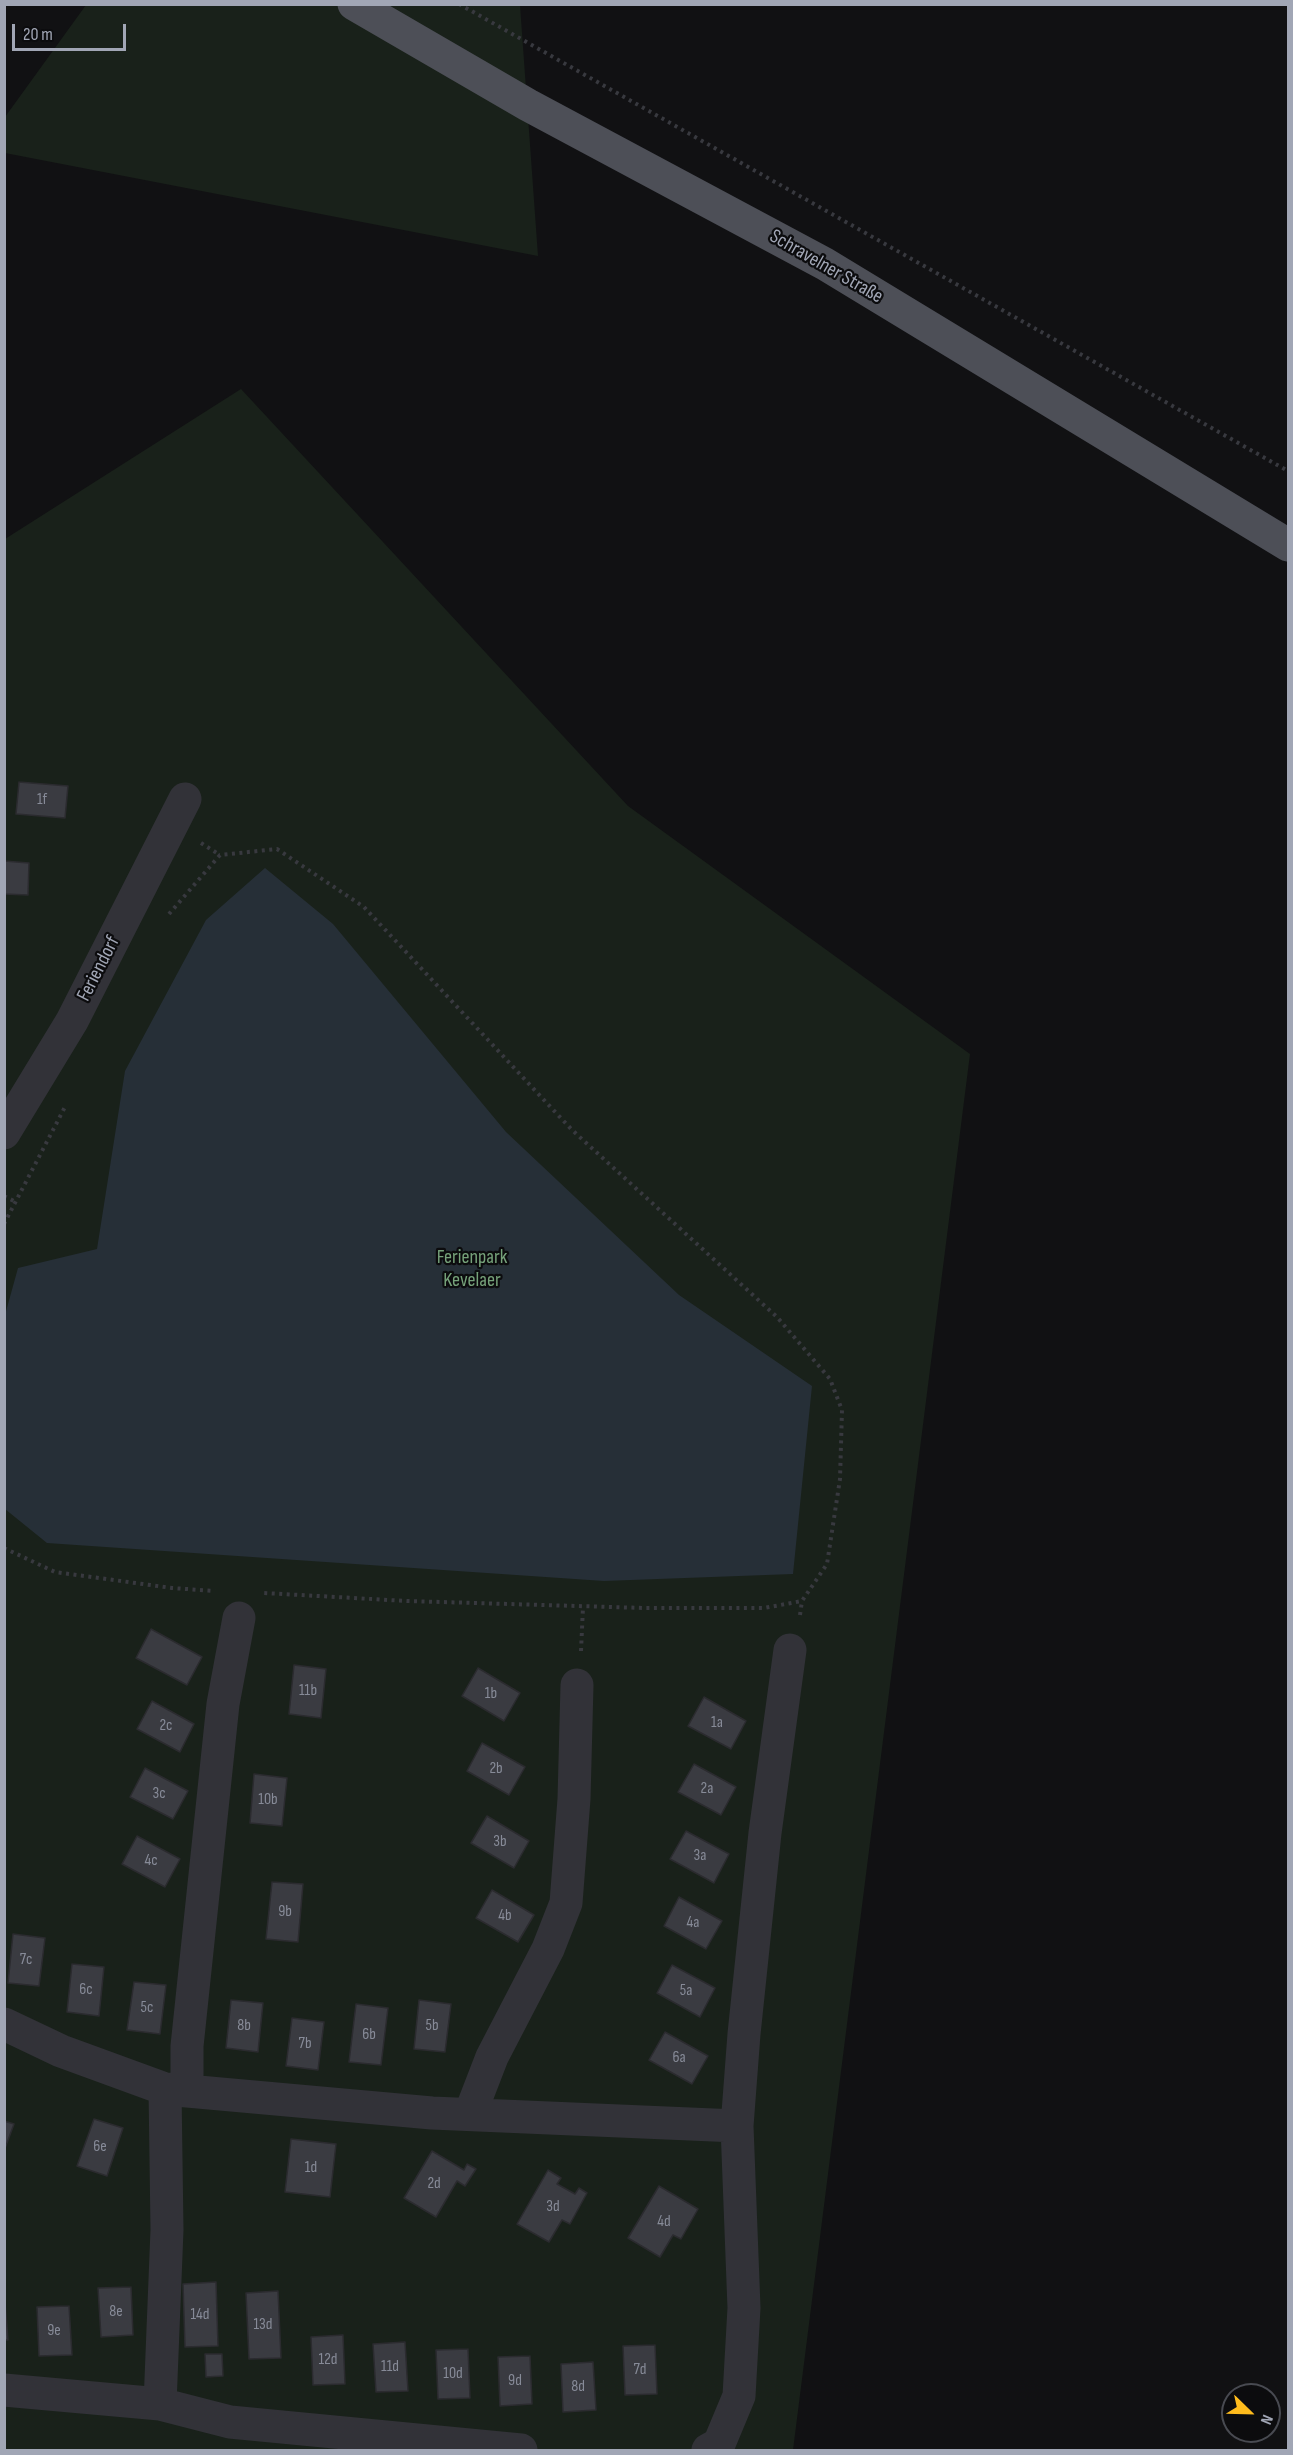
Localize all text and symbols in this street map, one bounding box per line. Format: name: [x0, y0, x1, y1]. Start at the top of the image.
scale bar: [15, 12, 129, 50]
text: 20 m: [23, 24, 53, 45]
street label: Schravelner Straße: [765, 225, 887, 309]
house number: 1f: [37, 790, 47, 810]
street label: Feriendorf: [72, 932, 126, 1006]
park label: Ferienpark Kevelaer: [437, 1246, 507, 1293]
house number: 11b: [299, 1681, 317, 1701]
house number: 1b: [485, 1684, 497, 1704]
house number: 1a: [711, 1713, 723, 1733]
house number: 2c: [160, 1716, 172, 1736]
house number: 2b: [489, 1759, 503, 1779]
house number: 2a: [701, 1779, 713, 1799]
house number: 3c: [152, 1784, 166, 1804]
house number: 10b: [258, 1790, 278, 1810]
house number: 3b: [493, 1832, 507, 1852]
house number: 3a: [694, 1846, 706, 1866]
house number: 4c: [144, 1851, 158, 1871]
house number: 9b: [278, 1902, 292, 1922]
house number: 4b: [498, 1906, 512, 1926]
house number: 4a: [687, 1913, 699, 1933]
house number: 7c: [20, 1950, 32, 1970]
house number: 6c: [79, 1980, 93, 2000]
house number: 5a: [680, 1981, 692, 2001]
house number: 5c: [141, 1998, 153, 2018]
house number: 8b: [237, 2016, 251, 2036]
house number: 5b: [425, 2016, 439, 2036]
house number: 6b: [362, 2025, 376, 2045]
house number: 7b: [298, 2034, 312, 2054]
house number: 6a: [672, 2048, 686, 2068]
house number: 6e: [93, 2137, 107, 2157]
house number: 1d: [305, 2158, 317, 2178]
house number: 2d: [427, 2174, 441, 2194]
house number: 3d: [546, 2197, 560, 2217]
house number: 4d: [657, 2212, 671, 2232]
house number: 8e: [109, 2302, 123, 2322]
house number: 14d: [191, 2305, 209, 2325]
house number: 13d: [254, 2315, 272, 2335]
house number: 9e: [47, 2321, 61, 2341]
house number: 12d: [318, 2350, 338, 2370]
house number: 11d: [381, 2357, 399, 2377]
house number: 7d: [634, 2360, 646, 2380]
house number: 10d: [443, 2364, 463, 2384]
house number: 9d: [508, 2371, 522, 2391]
house number: 8d: [571, 2377, 585, 2397]
north arrow: [1221, 2383, 1281, 2443]
text: N: [1256, 2412, 1277, 2427]

